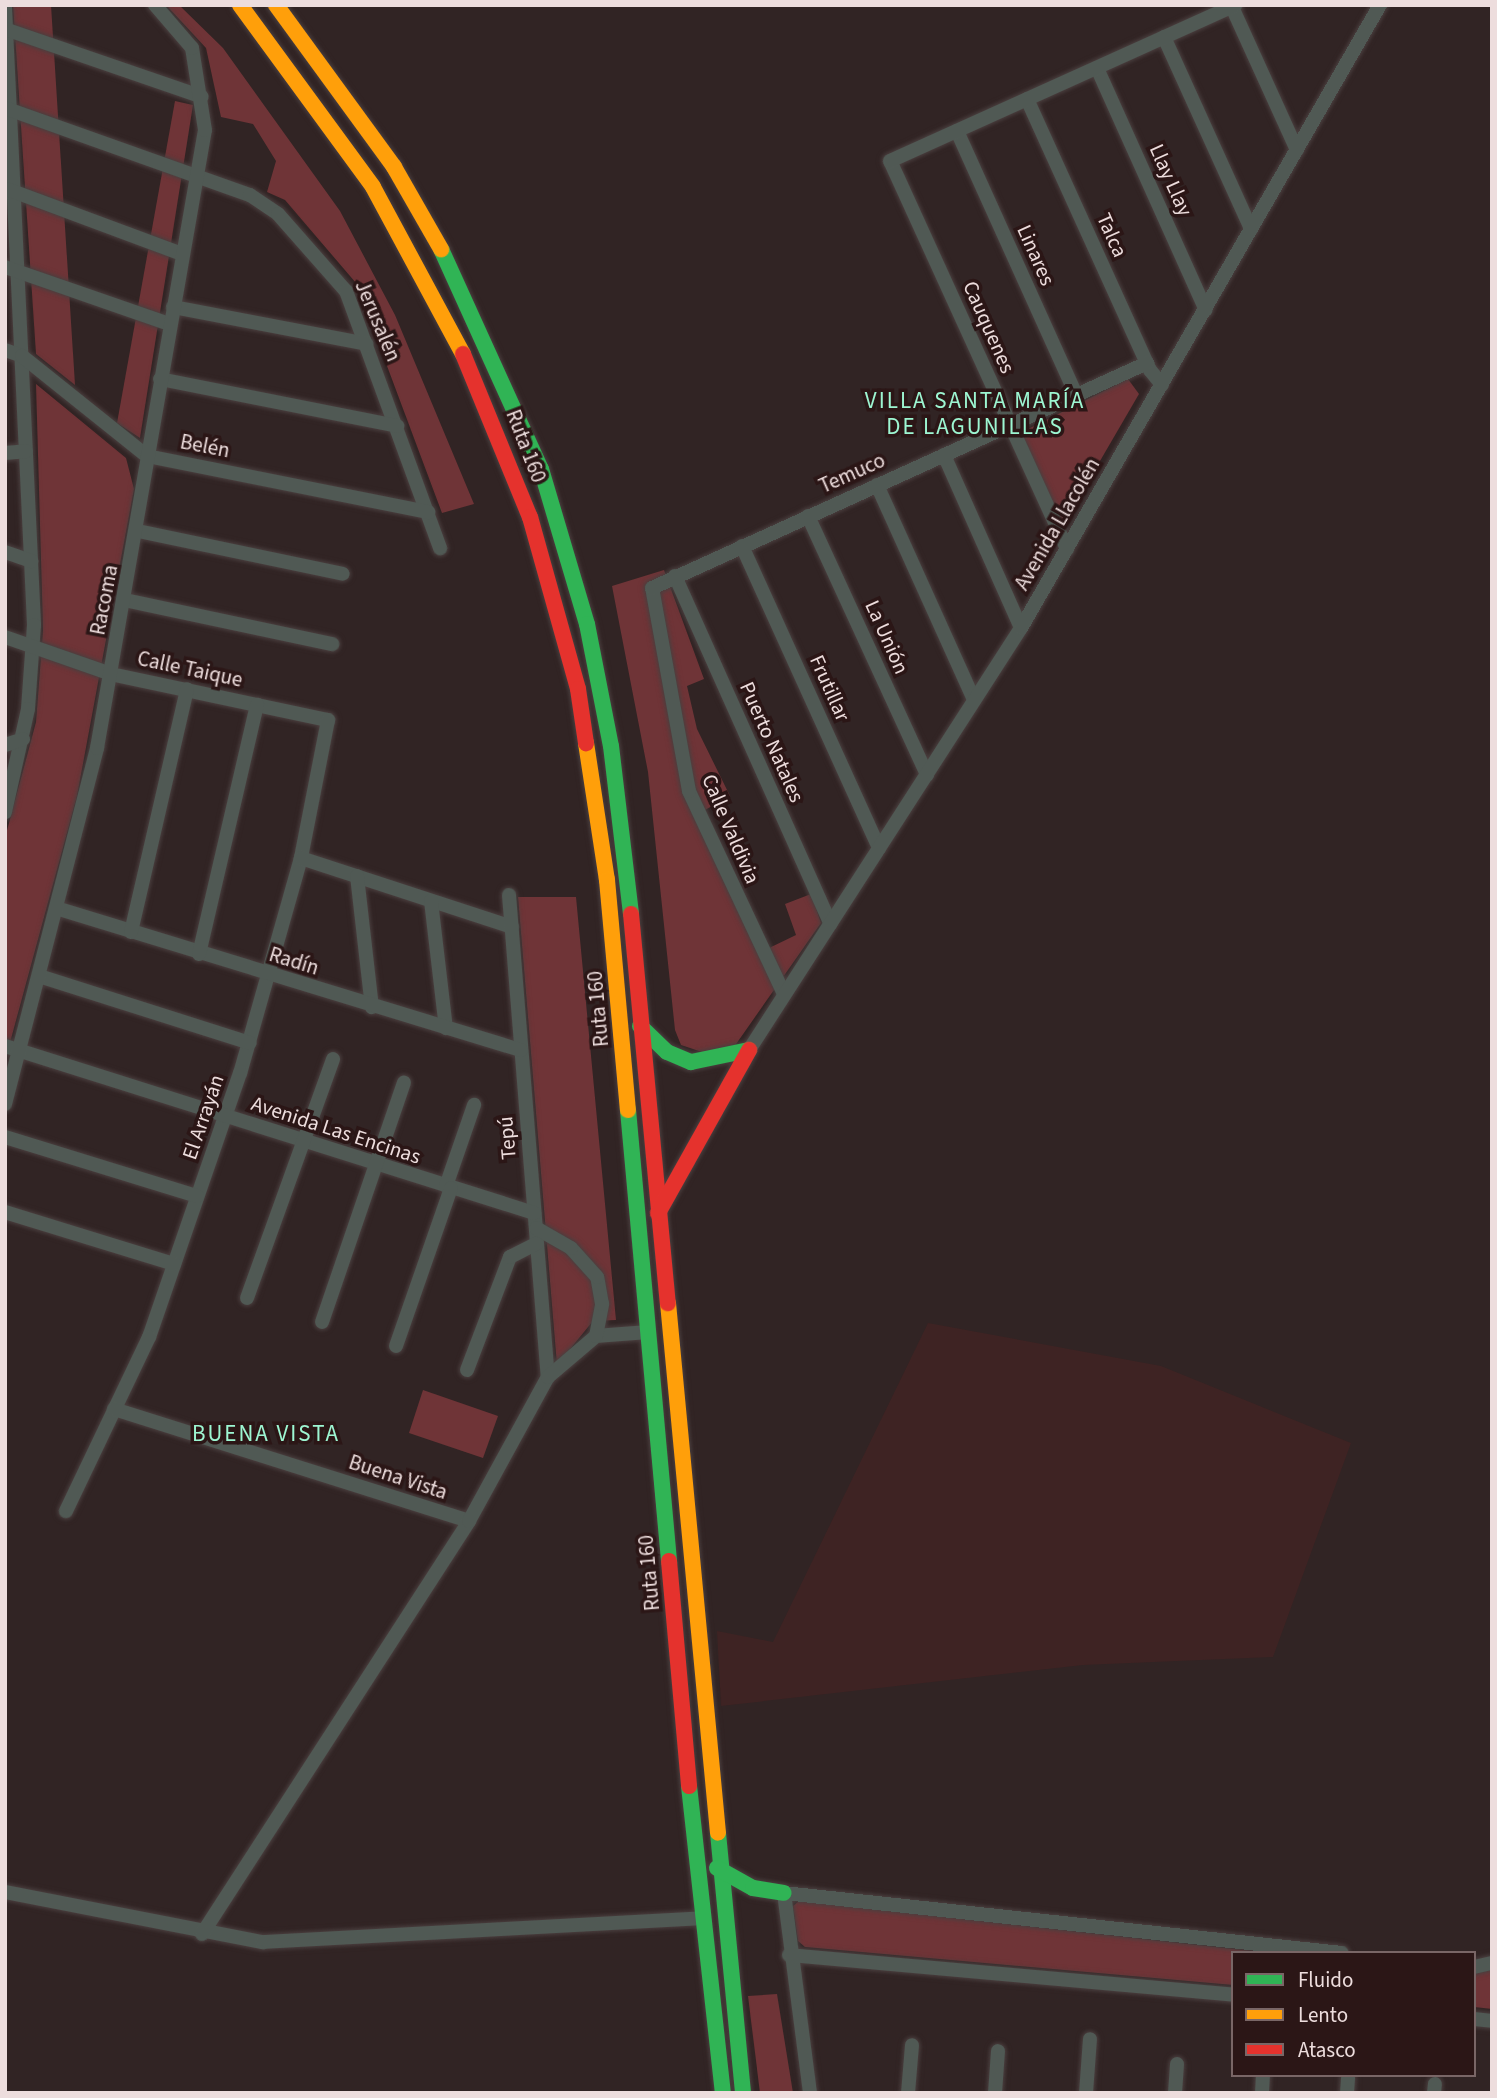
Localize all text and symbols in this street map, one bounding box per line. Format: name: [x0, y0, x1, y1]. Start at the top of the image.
street label: Llay Llay: [1144, 140, 1198, 220]
street label: Talca: [1091, 209, 1133, 261]
street label: Linares: [1012, 221, 1060, 289]
street label: Jerusalén: [350, 277, 406, 365]
street label: Cauquenes: [958, 277, 1020, 377]
district label: VILLA SANTA MARÍA DE LAGUNILLAS: [867, 387, 1083, 441]
street label: Ruta 160: [501, 406, 551, 486]
street label: Belén: [178, 429, 232, 463]
street label: Temuco: [815, 447, 889, 499]
street label: Avenida Llacolén: [1009, 453, 1105, 595]
street label: Racoma: [85, 563, 123, 637]
street label: La Unión: [860, 596, 914, 678]
street label: Calle Taique: [135, 646, 245, 692]
street label: Frutillar: [804, 651, 856, 725]
street label: Puerto Natales: [734, 678, 810, 806]
street label: Calle Valdivia: [697, 770, 765, 888]
street label: Radín: [266, 942, 322, 980]
street label: Ruta 160: [582, 970, 614, 1048]
street label: El Arrayán: [177, 1071, 229, 1163]
street label: Avenida Las Encinas: [248, 1091, 424, 1169]
street label: Tepú: [493, 1115, 521, 1161]
district label: BUENA VISTA: [193, 1420, 339, 1448]
street label: Buena Vista: [346, 1449, 450, 1505]
street label: Ruta 160: [633, 1534, 665, 1612]
legend: [1231, 1951, 1476, 2077]
text: Fluido: [1298, 1965, 1353, 1995]
text: Lento: [1298, 2000, 1348, 2030]
text: Atasco: [1298, 2035, 1356, 2065]

